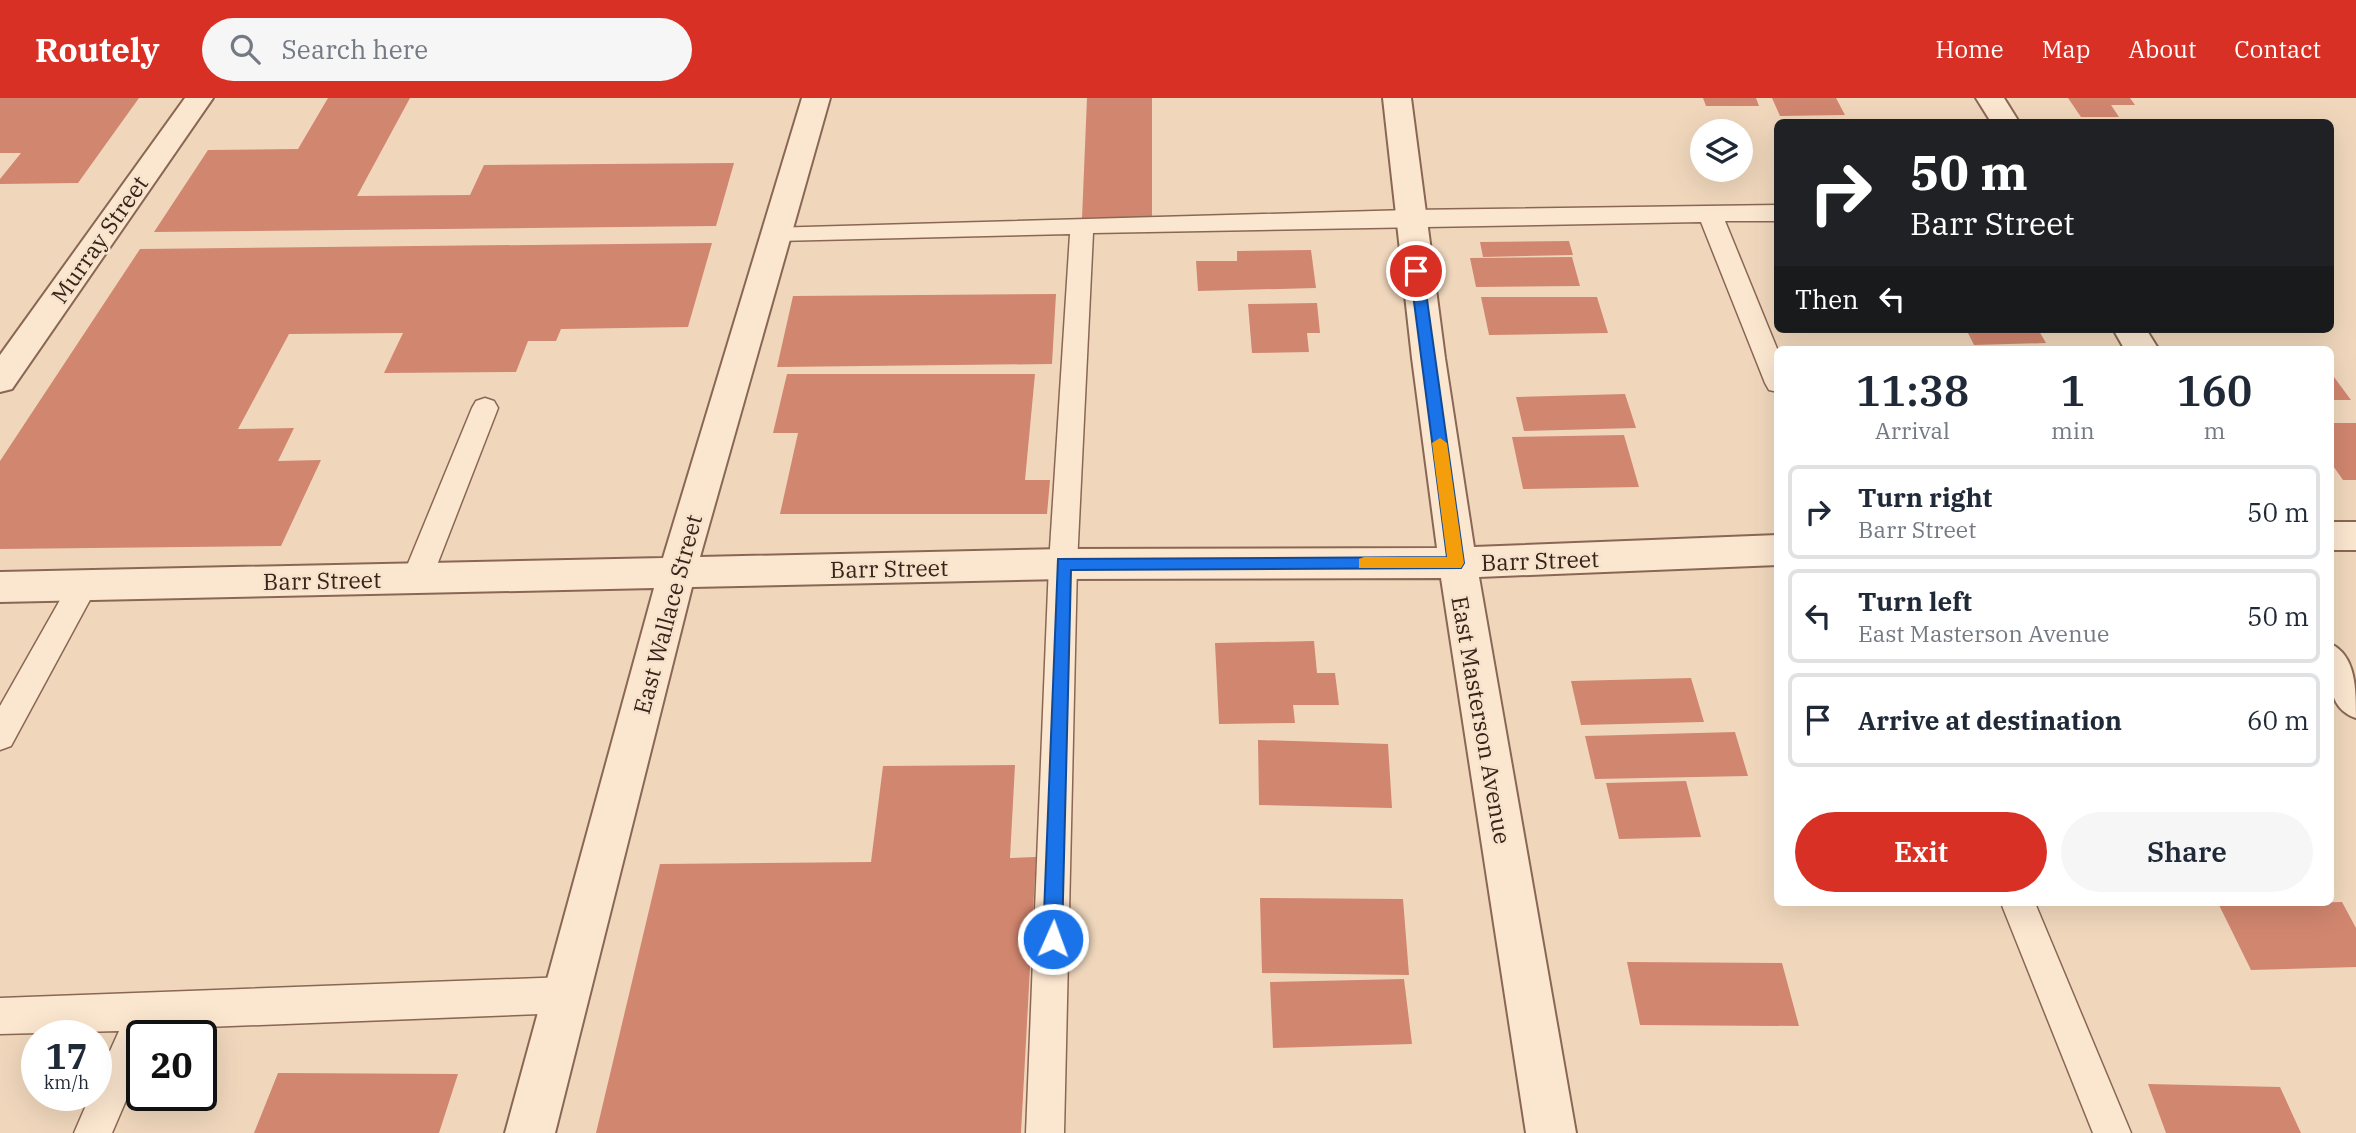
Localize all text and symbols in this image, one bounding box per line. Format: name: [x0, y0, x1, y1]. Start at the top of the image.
search box: [202, 18, 692, 81]
text: Routely: [35, 28, 160, 71]
icon: search: [226, 30, 264, 68]
text: Search here: [282, 32, 428, 66]
text: Home: [1936, 33, 2004, 65]
text: Map: [2042, 33, 2090, 65]
text: About: [2128, 33, 2196, 65]
text: Contact: [2234, 33, 2321, 65]
map controls: [1690, 119, 1753, 182]
button: layers: [1690, 119, 1753, 182]
text: 50 m: [1910, 140, 2028, 203]
icon: right: [1795, 147, 1886, 238]
street label: Murray Street: [44, 169, 154, 309]
text: Barr Street: [1910, 202, 2075, 244]
pin: [1386, 241, 1446, 301]
icon: arrive: [1397, 252, 1435, 290]
icon: left: [1873, 280, 1911, 318]
text: Then: [1795, 282, 1859, 316]
text: 11:38: [1856, 363, 1969, 418]
text: 1: [2060, 363, 2085, 418]
text: 160: [2177, 363, 2252, 418]
text: Arrival: [1875, 415, 1950, 445]
text: min: [2051, 415, 2095, 445]
text: m: [2203, 415, 2225, 445]
text: Turn right: [1858, 480, 1992, 514]
icon: right: [1799, 493, 1837, 531]
text: 50 m: [2247, 495, 2309, 529]
street label: East Wallace Street: [626, 511, 708, 717]
text: Barr Street: [1858, 514, 1976, 544]
street label: Barr Street: [1480, 543, 1600, 577]
street label: Barr Street: [830, 552, 948, 584]
street label: Barr Street: [263, 564, 381, 596]
text: Turn left: [1858, 584, 1972, 618]
street label: East Masterson Avenue: [1445, 594, 1519, 846]
icon: left: [1799, 597, 1837, 635]
text: 50 m: [2247, 599, 2309, 633]
text: East Masterson Avenue: [1858, 618, 2109, 648]
icon: arrive: [1799, 701, 1837, 739]
text: Arrive at destination: [1858, 703, 2122, 737]
text: 60 m: [2247, 703, 2309, 737]
button: Exit: [1795, 812, 2047, 892]
button: Share: [2061, 812, 2313, 892]
position arrow: [1016, 902, 1090, 976]
speed limit sign: 20: [126, 1020, 217, 1111]
text: 17: [45, 1033, 88, 1079]
text: km/h: [44, 1071, 89, 1094]

